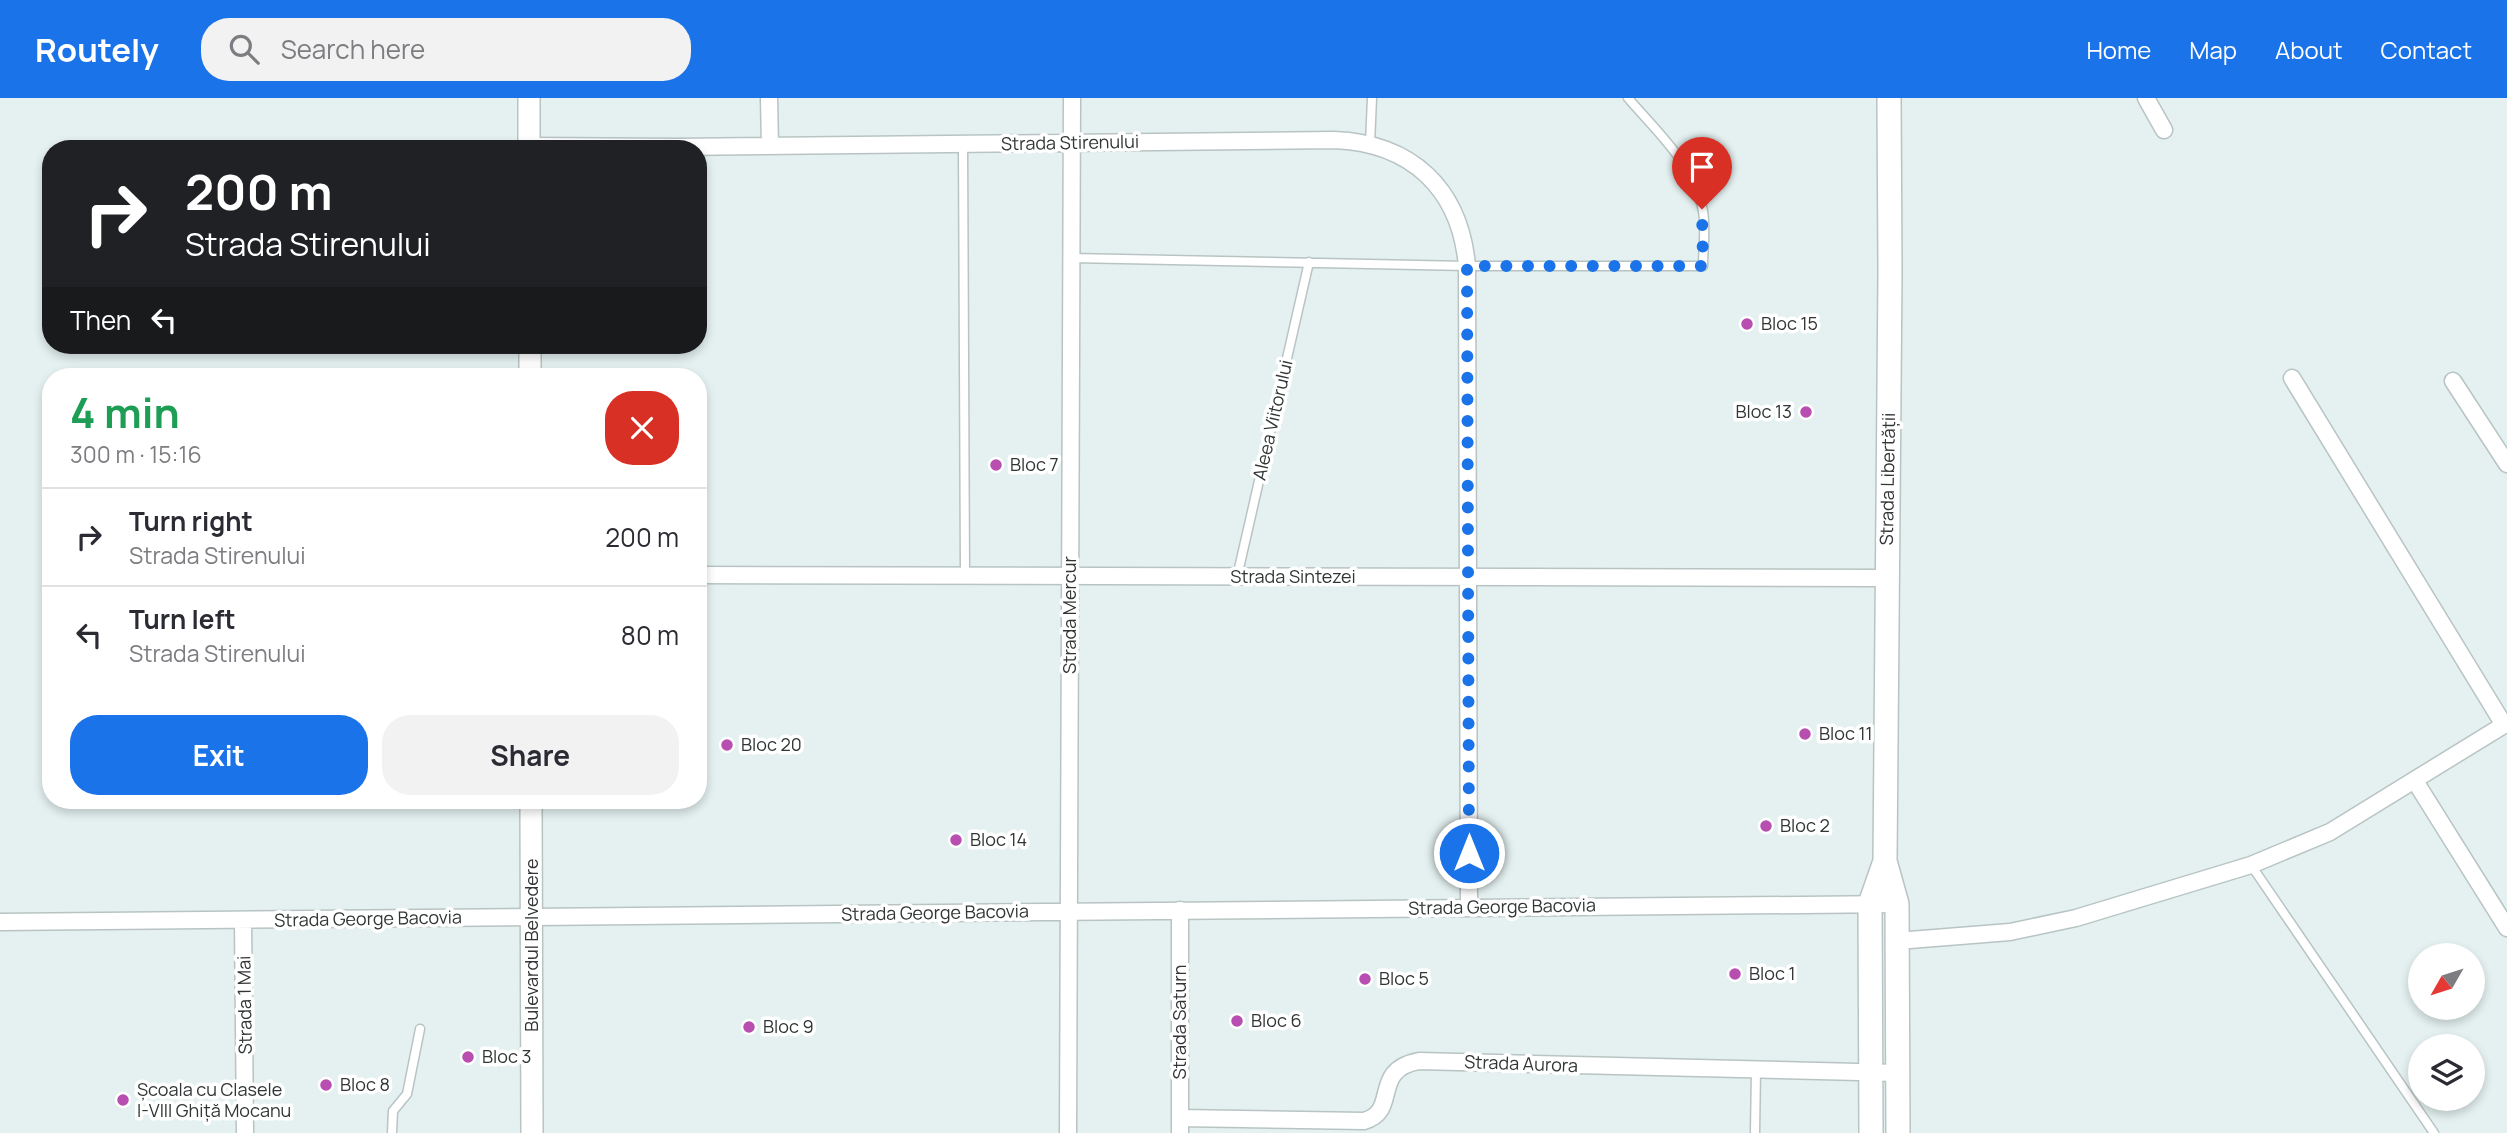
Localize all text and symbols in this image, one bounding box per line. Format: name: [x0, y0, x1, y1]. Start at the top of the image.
search box: [201, 18, 691, 81]
text: Routely: [35, 27, 159, 72]
icon: search: [225, 30, 263, 68]
text: Search here: [281, 31, 425, 67]
text: Home: [2086, 33, 2151, 66]
text: Map: [2189, 33, 2237, 66]
text: About: [2275, 33, 2343, 66]
text: Contact: [2381, 33, 2472, 66]
street label: Strada Stirenului: [1001, 129, 1139, 155]
pin: [1672, 137, 1732, 209]
icon: arrive: [1683, 148, 1721, 186]
text: 200 m: [185, 158, 333, 225]
icon: right: [70, 168, 161, 259]
text: Strada Stirenului: [185, 222, 431, 266]
icon: left: [145, 301, 183, 339]
text: Then: [70, 302, 131, 338]
place label: Bloc 15: [1761, 311, 1818, 335]
marker: Bloc 15: [1739, 316, 1755, 332]
street label: Aleea Viitorului: [1247, 357, 1298, 482]
text: 4 min: [70, 383, 180, 441]
button: close: [605, 391, 679, 465]
place label: Bloc 13: [1736, 399, 1792, 423]
marker: Bloc 13: [1798, 404, 1814, 420]
street label: Strada Libertății: [1874, 412, 1900, 545]
text: 300 m · 15:16: [70, 438, 202, 470]
place label: Bloc 7: [1010, 452, 1058, 476]
marker: Bloc 7: [988, 457, 1004, 473]
text: Turn right: [129, 503, 253, 539]
icon: right: [70, 518, 108, 556]
text: 200 m: [605, 519, 679, 555]
text: Strada Stirenului: [129, 539, 306, 571]
street label: Strada Mercur: [1057, 556, 1081, 674]
street label: Strada Sintezei: [1230, 564, 1356, 588]
text: Turn left: [129, 601, 236, 637]
icon: left: [70, 616, 108, 654]
text: 80 m: [621, 617, 679, 653]
text: Strada Stirenului: [129, 637, 306, 669]
button: Exit: [70, 715, 368, 795]
button: Share: [382, 715, 679, 795]
place label: Bloc 11: [1819, 721, 1873, 745]
marker: Bloc 11: [1797, 726, 1813, 742]
place label: Bloc 20: [741, 732, 802, 756]
marker: Bloc 20: [719, 737, 735, 753]
place label: Bloc 2: [1780, 813, 1830, 837]
position arrow: [1432, 816, 1506, 890]
marker: Bloc 2: [1758, 818, 1774, 834]
place label: Bloc 14: [970, 827, 1027, 851]
marker: Bloc 14: [948, 832, 964, 848]
street label: Bulevardul Belvedere: [519, 858, 543, 1032]
street label: Strada George Bacovia: [1408, 892, 1596, 920]
street label: Strada George Bacovia: [841, 898, 1029, 926]
street label: Strada George Bacovia: [274, 904, 462, 932]
north arrow: [2408, 943, 2485, 1020]
map controls: [2408, 943, 2485, 1111]
street label: Strada 1 Mai: [231, 955, 257, 1055]
place label: Bloc 1: [1749, 961, 1795, 985]
street label: Strada Saturn: [1167, 965, 1191, 1079]
place label: Bloc 5: [1379, 966, 1429, 990]
marker: Bloc 1: [1727, 966, 1743, 982]
marker: Bloc 5: [1357, 971, 1373, 987]
place label: Bloc 6: [1251, 1008, 1302, 1032]
marker: Bloc 6: [1229, 1013, 1245, 1029]
place label: Bloc 9: [763, 1014, 814, 1038]
marker: Bloc 9: [741, 1019, 757, 1035]
button: layers: [2408, 1034, 2485, 1111]
place label: Bloc 3: [482, 1044, 531, 1068]
marker: Bloc 3: [460, 1049, 476, 1065]
street label: Strada Aurora: [1464, 1049, 1578, 1077]
place label: Bloc 8: [340, 1072, 390, 1096]
place label: Școala cu Clasele I-VIII Ghiță Mocanu: [137, 1077, 291, 1122]
marker: Bloc 8: [318, 1077, 334, 1093]
marker: Școala cu Clasele I-VIII Ghiță Mocanu: [115, 1092, 131, 1108]

